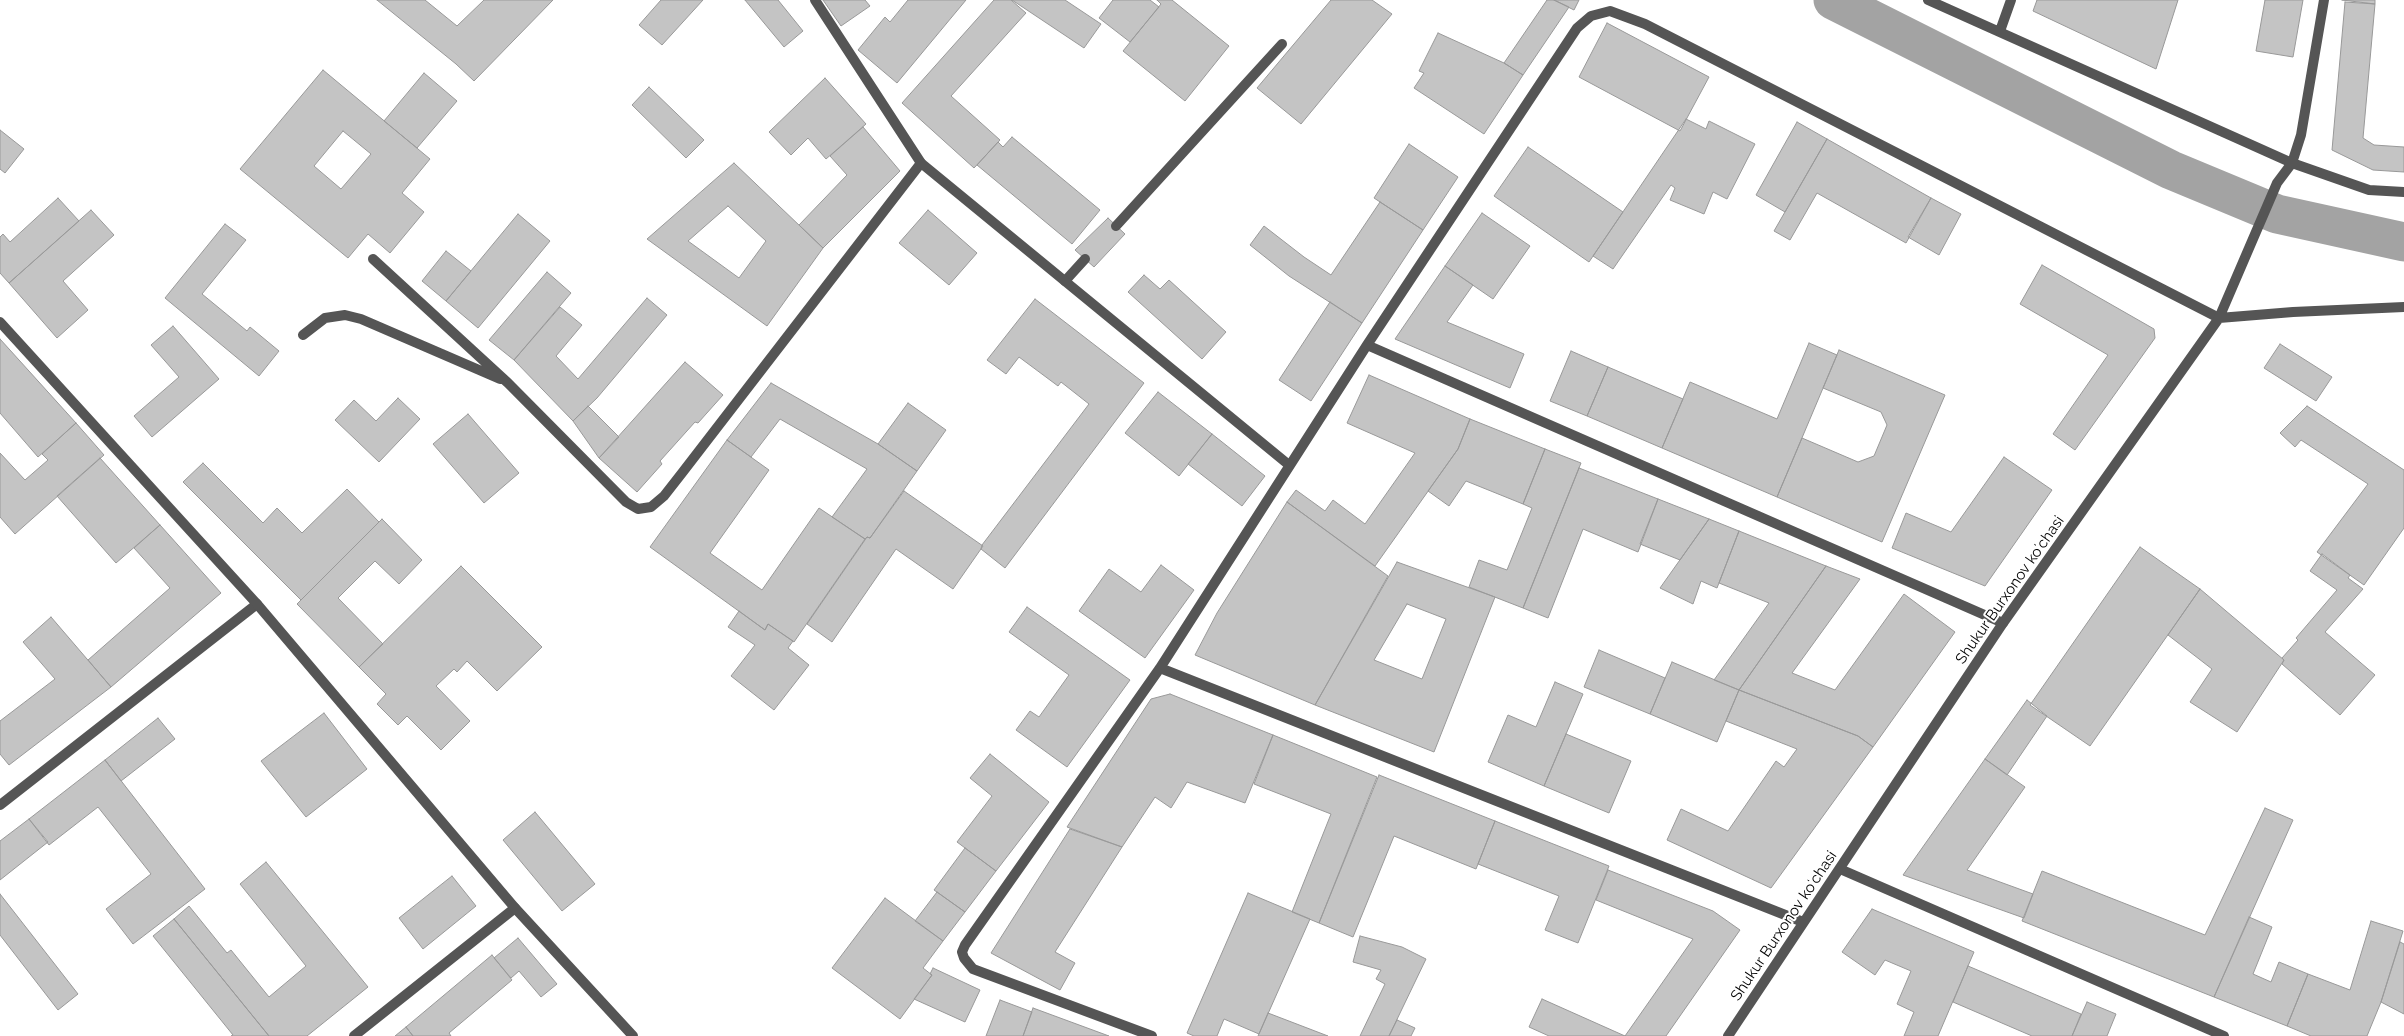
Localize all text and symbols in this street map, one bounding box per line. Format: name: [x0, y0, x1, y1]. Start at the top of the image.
street label: Shukur Burxonov koʻchasi: [1952, 512, 2068, 668]
street label: Shukur Burxonov koʻchasi: [1727, 848, 1841, 1004]

